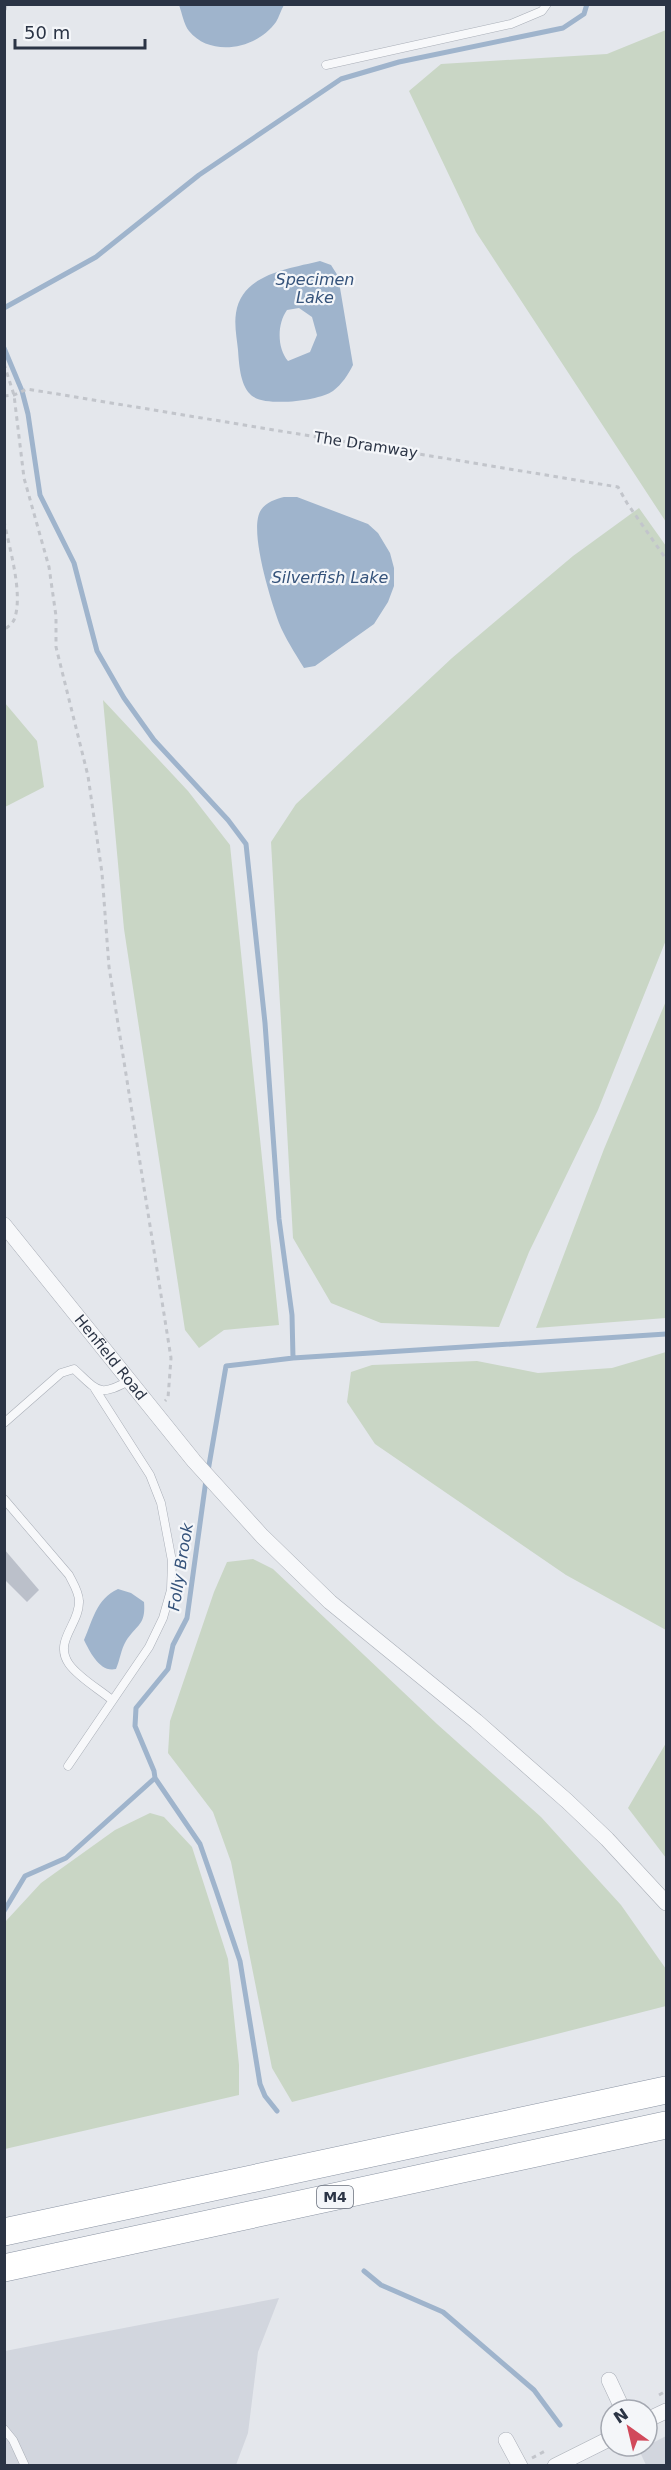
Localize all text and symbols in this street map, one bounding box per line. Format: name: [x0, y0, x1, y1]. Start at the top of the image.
scale bar: [15, 12, 146, 50]
text: 50 m: [24, 22, 70, 43]
water label: Specimen Lake: [276, 270, 354, 307]
street label: The Dramway: [312, 428, 419, 462]
water label: Silverfish Lake: [272, 568, 388, 587]
street label: Henfield Road: [71, 1311, 151, 1404]
water label: Folly Brook: [164, 1521, 197, 1612]
road number: M4: [317, 2186, 353, 2208]
north arrow: [599, 2398, 659, 2458]
text: N: [610, 2404, 632, 2428]

